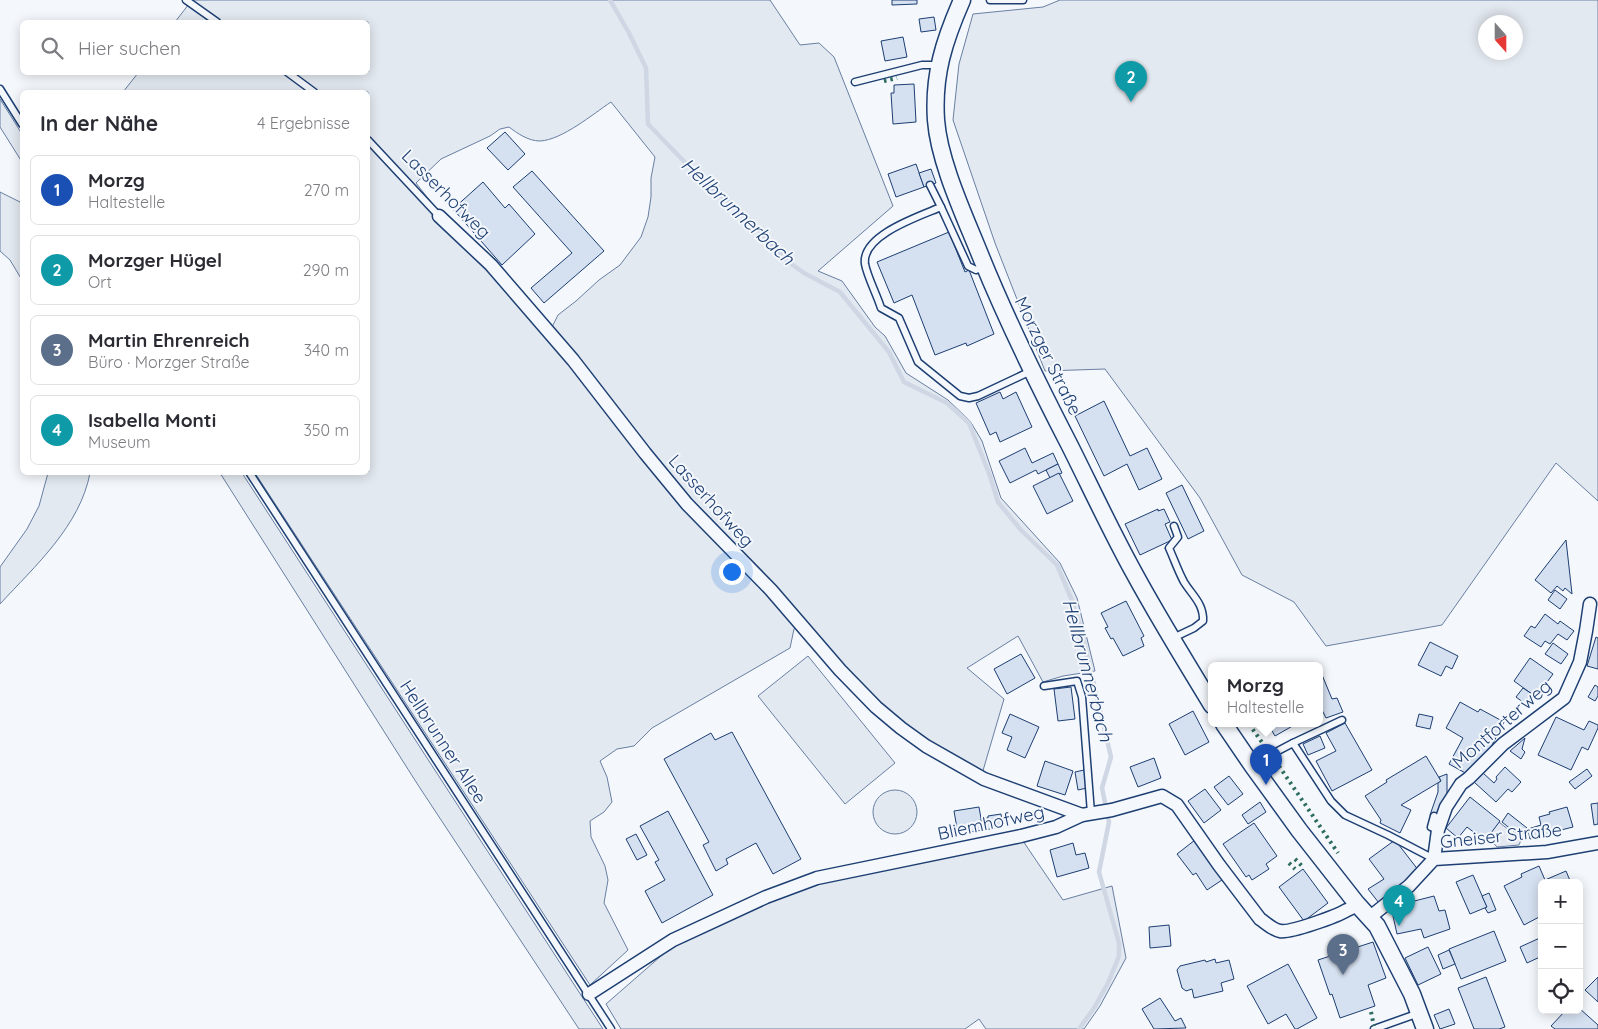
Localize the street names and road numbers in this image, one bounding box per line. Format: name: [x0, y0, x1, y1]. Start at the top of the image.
street label: Lasserhofweg: [397, 144, 496, 243]
street label: Morzger Straße: [1010, 293, 1087, 419]
street label: Lasserhofweg: [664, 450, 759, 552]
street label: Montforterweg: [1447, 674, 1556, 773]
street label: Hellbrunner Allee: [395, 676, 492, 808]
street label: Bliemhofweg: [935, 800, 1046, 845]
street label: Gneiser Straße: [1439, 818, 1563, 853]

